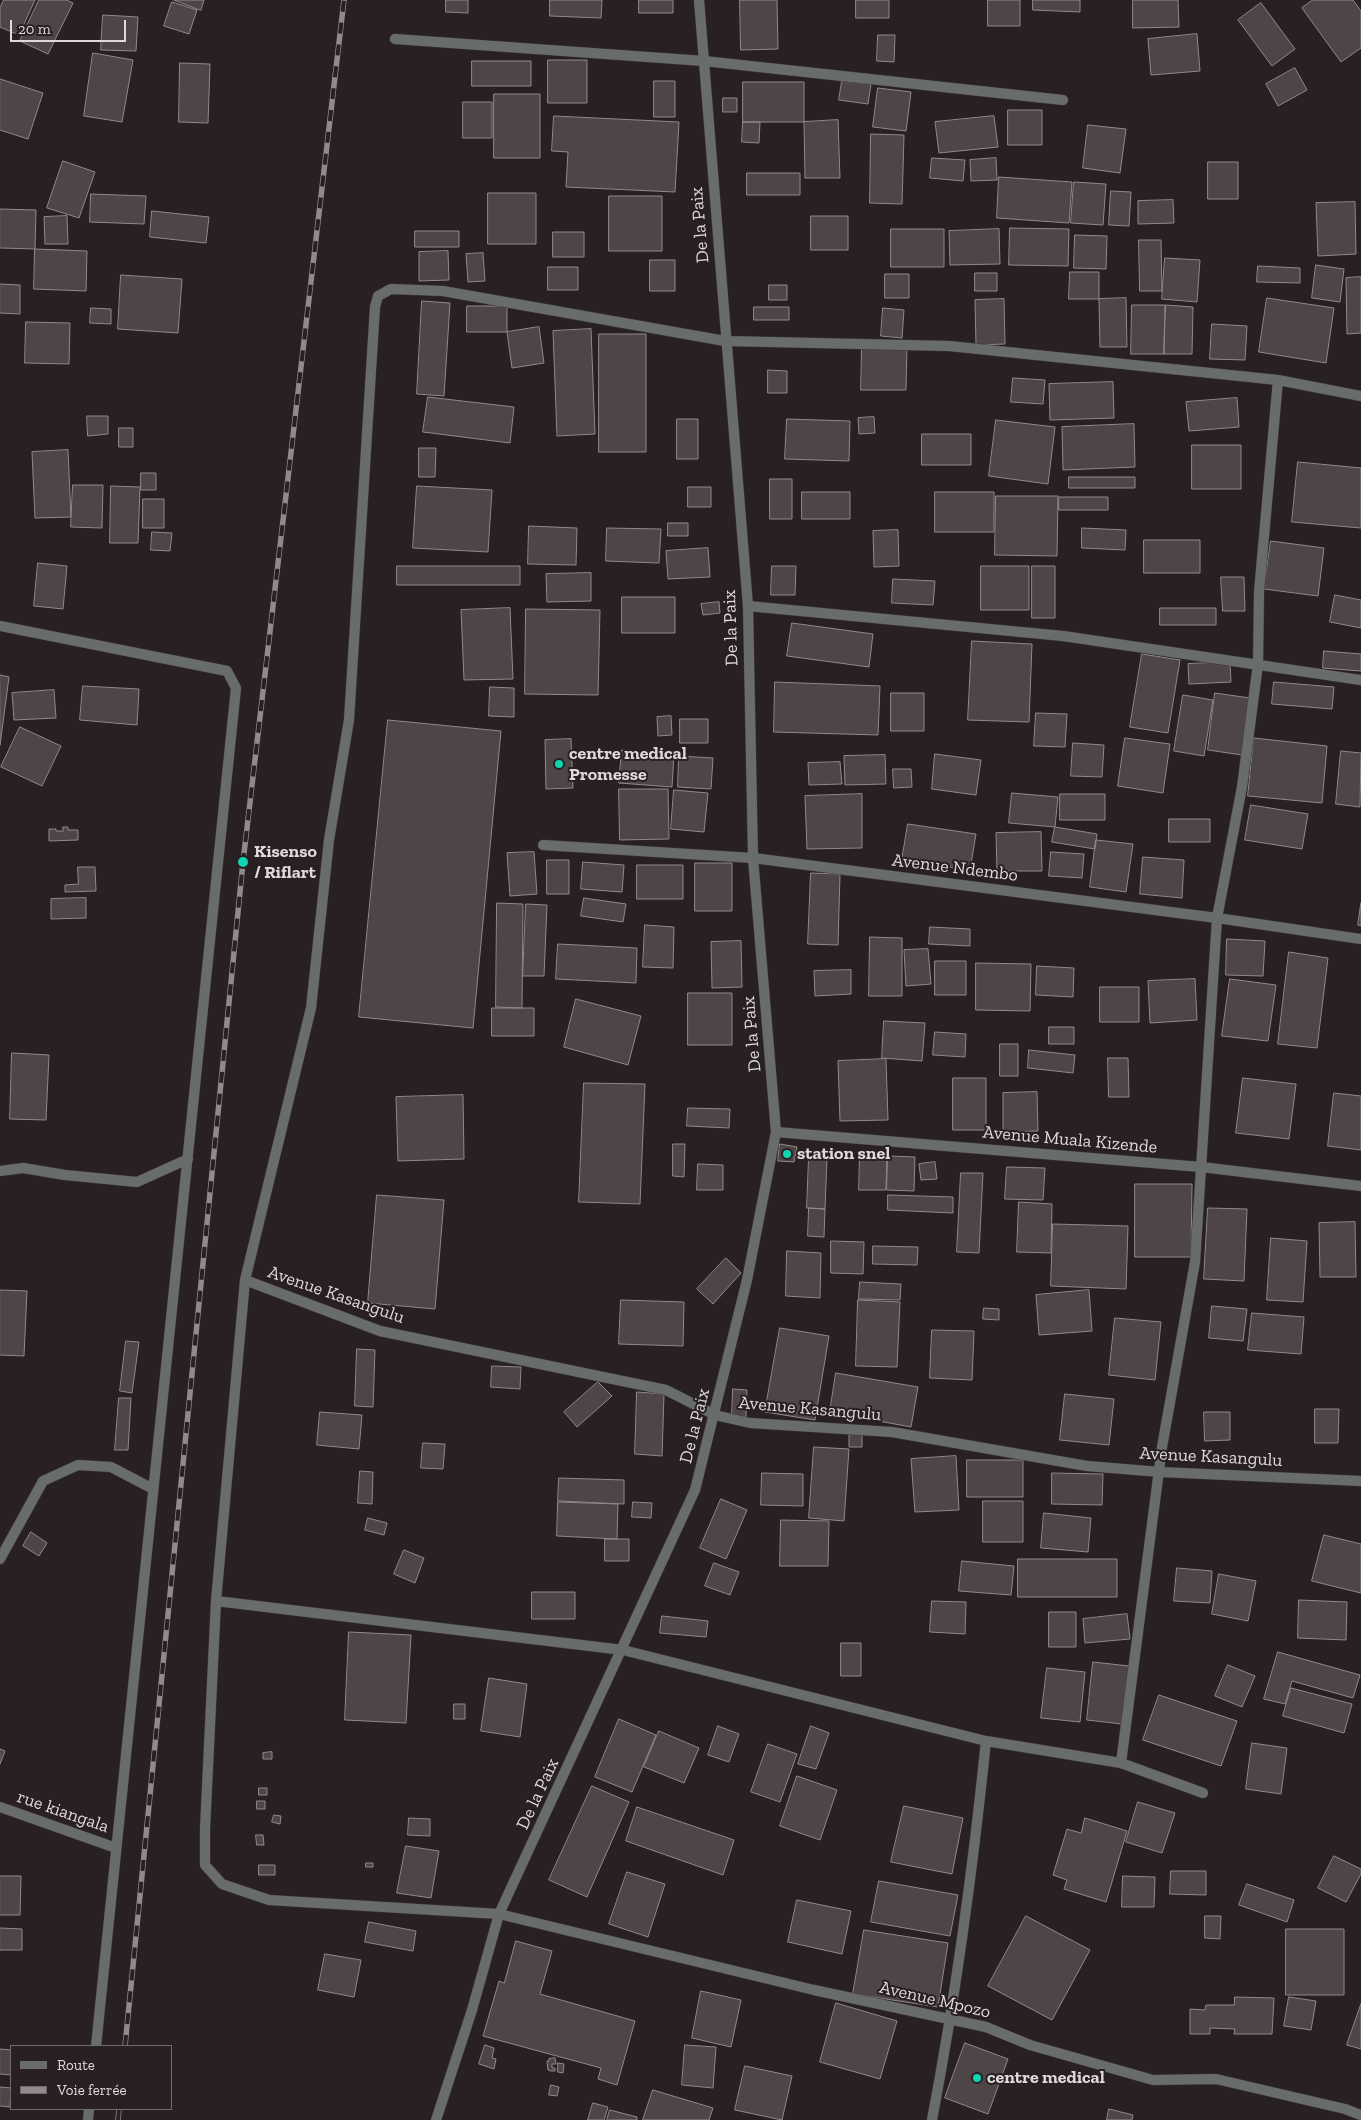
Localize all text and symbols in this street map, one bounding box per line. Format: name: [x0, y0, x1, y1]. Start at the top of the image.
scale bar: [12, 10, 129, 42]
text: 20 m: [18, 20, 51, 38]
street label: De la Paix: [686, 186, 714, 264]
street label: De la Paix: [719, 590, 743, 666]
place label: centre medical Promesse: [569, 743, 687, 786]
marker: centre medical Promesse: [553, 758, 565, 770]
place label: Kisenso / Riflart: [254, 841, 317, 884]
street label: Avenue Ndembo: [891, 850, 1019, 886]
marker: Kisenso / Riflart: [236, 855, 250, 869]
street label: De la Paix: [738, 995, 766, 1073]
street label: Avenue Muala Kizende: [982, 1122, 1158, 1158]
place label: station snel: [797, 1143, 890, 1165]
marker: station snel: [781, 1148, 793, 1160]
street label: Avenue Kasangulu: [265, 1261, 407, 1329]
street label: De la Paix: [675, 1387, 715, 1465]
street label: Avenue Kasangulu: [738, 1392, 882, 1426]
street label: Avenue Kasangulu: [1139, 1442, 1283, 1472]
street label: De la Paix: [512, 1755, 564, 1833]
street label: rue kiangala: [14, 1786, 112, 1838]
street label: Avenue Mpozo: [877, 1977, 993, 2023]
legend: [10, 2045, 172, 2110]
text: Route: [57, 2056, 95, 2074]
place label: centre medical: [987, 2067, 1105, 2089]
marker: centre medical: [971, 2072, 983, 2084]
text: Voie ferrée: [57, 2081, 127, 2099]

